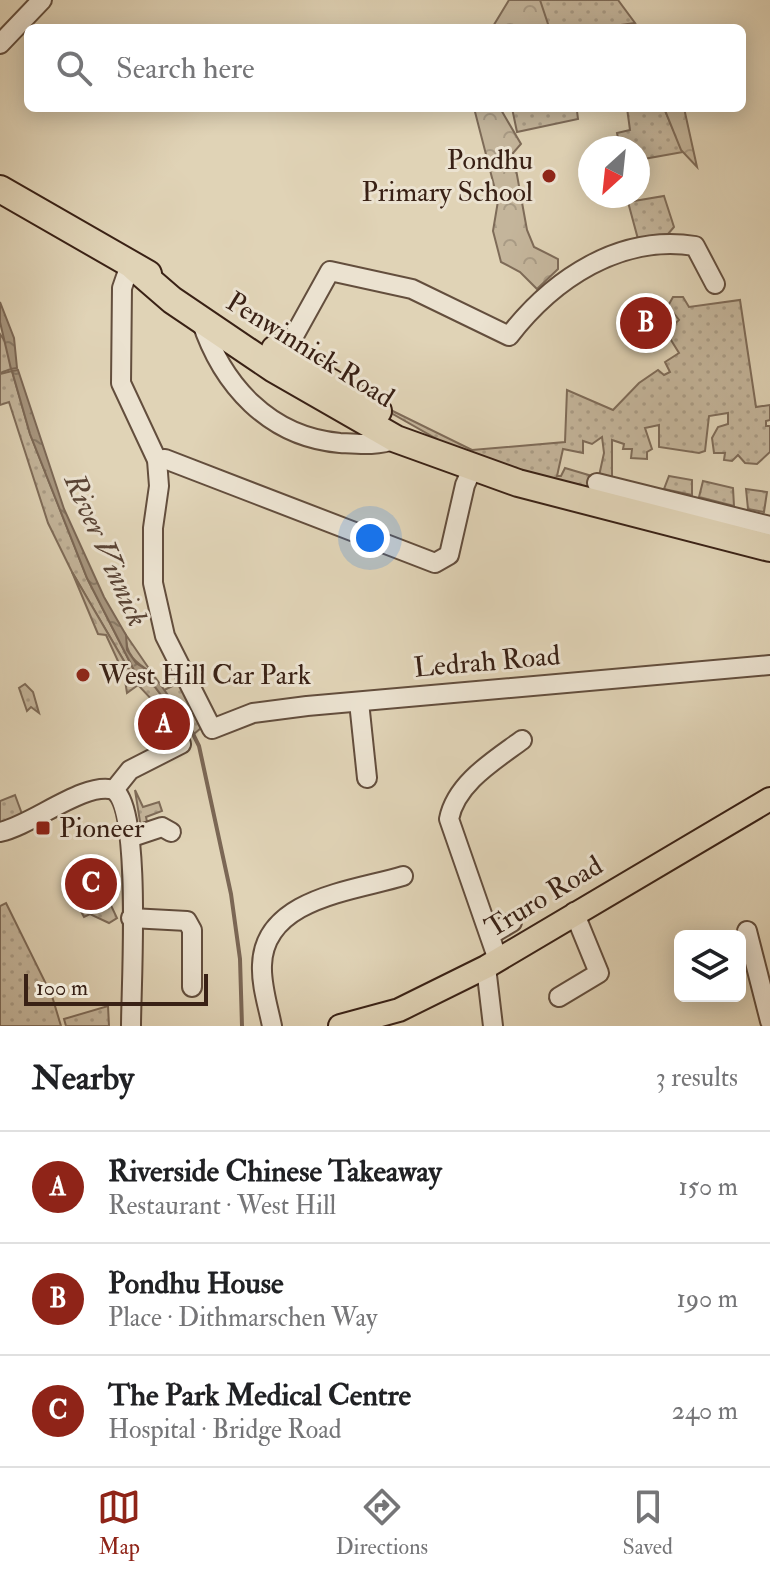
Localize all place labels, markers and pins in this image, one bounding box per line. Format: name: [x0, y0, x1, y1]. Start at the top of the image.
place label: Pondhu Primary School: [362, 143, 533, 210]
marker: Pondhu Primary School: [540, 167, 558, 185]
pin: B: [620, 293, 672, 353]
place label: West Hill Car Park: [98, 658, 312, 693]
marker: West Hill Car Park: [74, 666, 92, 684]
pin: A: [138, 694, 190, 754]
place label: Pioneer: [59, 811, 145, 846]
marker: Pioneer: [34, 819, 52, 837]
pin: C: [65, 854, 117, 914]

